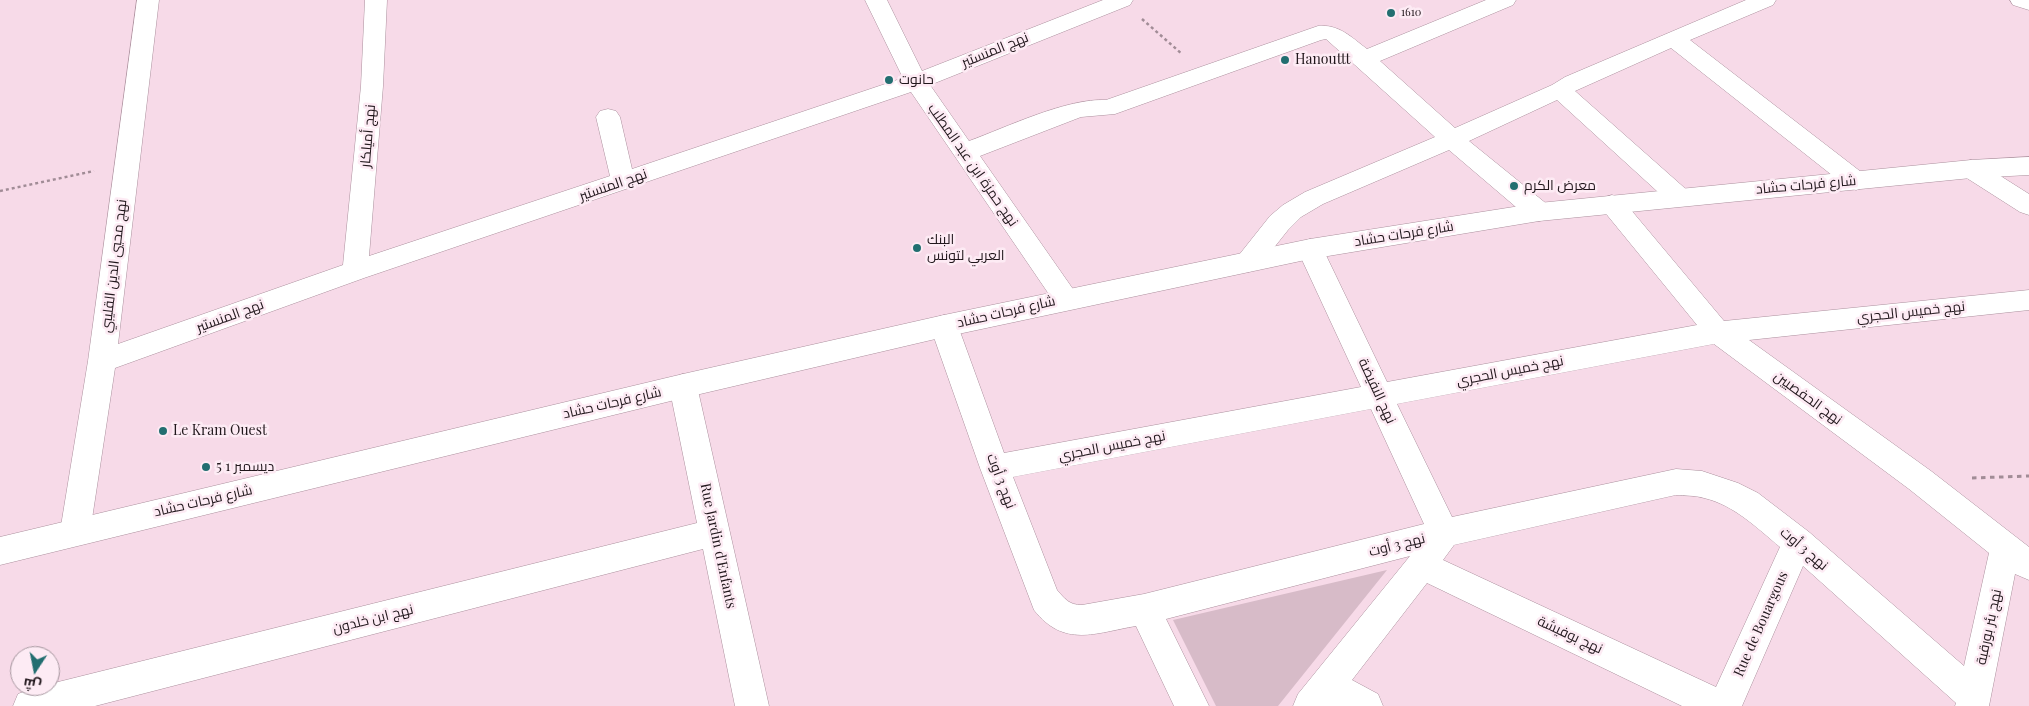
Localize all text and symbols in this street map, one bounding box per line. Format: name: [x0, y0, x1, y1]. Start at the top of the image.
place label: 1610: [1401, 6, 1421, 20]
marker: 1610: [1385, 7, 1397, 19]
street label: نهج المنستير: [959, 29, 1031, 71]
place label: Hanouttt: [1295, 52, 1350, 68]
marker: Hanouttt: [1279, 54, 1291, 66]
place label: حانوت: [899, 72, 934, 88]
marker: حانوت: [883, 74, 895, 86]
street label: نهج حمزة ابن عبد المطلب: [924, 100, 1022, 230]
street label: نهج أميلكار: [357, 104, 379, 168]
street label: نهج المنستير: [577, 166, 649, 204]
street label: شارع فرحات حشاد: [1755, 172, 1857, 198]
place label: معرض الكرم: [1524, 178, 1596, 194]
marker: معرض الكرم: [1508, 180, 1520, 192]
street label: نهج محيي الدين القليبي: [97, 198, 131, 334]
street label: شارع فرحات حشاد: [1353, 218, 1455, 250]
place label: البنك العربي لتونس: [927, 232, 1005, 264]
marker: البنك العربي لتونس: [911, 242, 923, 254]
street label: شارع فرحات حشاد: [955, 293, 1057, 331]
street label: نهج المنستير: [194, 296, 266, 336]
street label: نهج خميس الحجري: [1856, 298, 1966, 326]
street label: نهج خميس الحجري: [1455, 352, 1565, 390]
street label: نهج النفيضة: [1355, 356, 1399, 426]
street label: نهج الحفصيين: [1771, 368, 1845, 428]
street label: شارع فرحات حشاد: [561, 384, 663, 422]
place label: Le Kram Ouest: [173, 423, 267, 439]
marker: Le Kram Ouest: [157, 425, 169, 437]
street label: نهج خميس الحجري: [1057, 427, 1167, 465]
street label: نهج 3 أوت: [983, 451, 1019, 511]
place label: 5 ديسمبر 1: [216, 459, 274, 475]
marker: 5 ديسمبر 1: [200, 461, 212, 473]
street label: شارع فرحات حشاد: [152, 482, 254, 520]
street label: Rue Jardin d'Enfants: [696, 482, 740, 610]
street label: نهج 3 أوت: [1777, 524, 1831, 574]
street label: نهج 3 أوت: [1367, 530, 1427, 560]
street label: Rue de Bouargous: [1730, 569, 1792, 679]
street label: نهج بئر بورقبة: [1973, 588, 2005, 666]
street label: نهج ابن خلدون: [331, 601, 415, 637]
street label: نهج بوفيشة: [1535, 613, 1605, 657]
north arrow: [10, 646, 60, 696]
text: ش: [22, 674, 43, 696]

